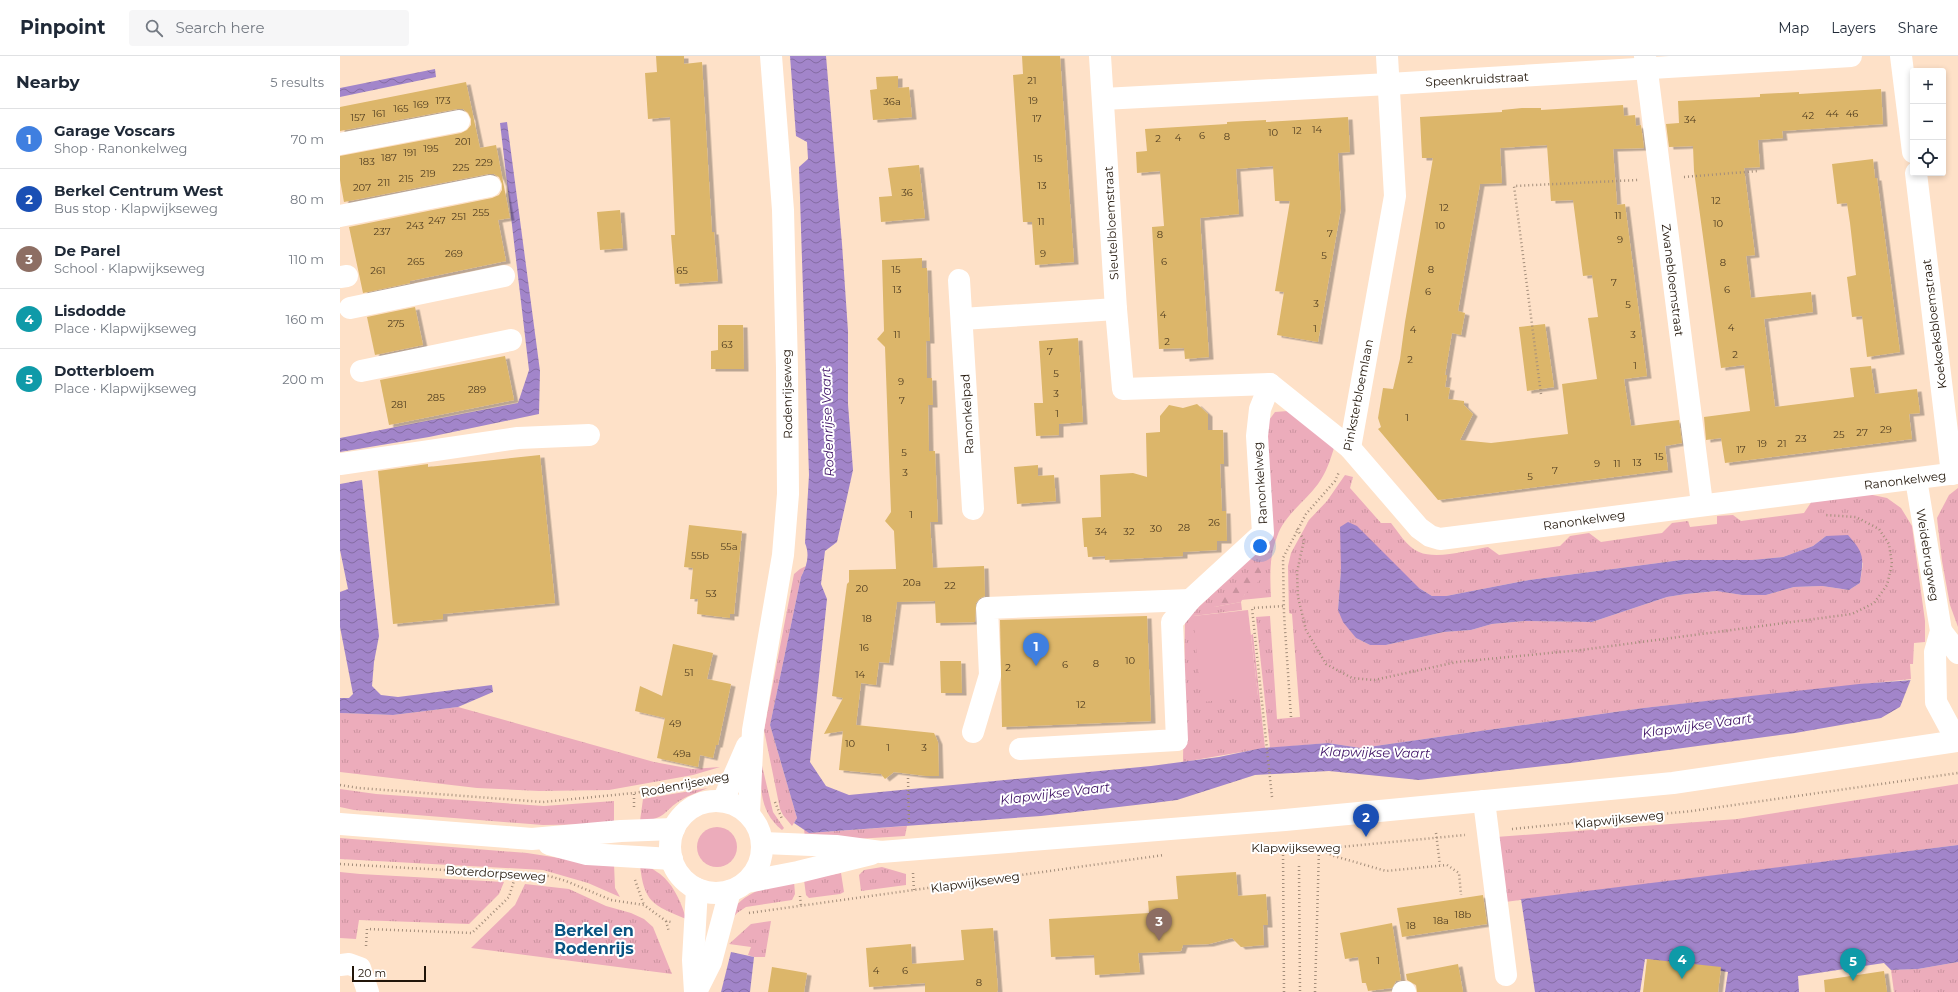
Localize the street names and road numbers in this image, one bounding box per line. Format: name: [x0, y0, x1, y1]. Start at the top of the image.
street label: Speenkruidstraat: [1425, 69, 1529, 89]
street label: Sleutelbloemstraat: [1101, 166, 1121, 280]
street label: Zwanebloemstraat: [1659, 223, 1687, 337]
street label: Koekoeksbloemstraat: [1919, 258, 1949, 390]
street label: Pinksterbloemlaan: [1340, 338, 1376, 452]
street label: Rodenrijseweg: [779, 349, 795, 439]
street label: Ranonkelpad: [957, 374, 977, 454]
street label: Ranonkelweg: [1250, 441, 1270, 525]
street label: Ranonkelweg: [1863, 468, 1947, 492]
street label: Ranonkelweg: [1542, 507, 1626, 533]
street label: Weidebrugweg: [1913, 508, 1943, 602]
street label: Rodenrijseweg: [640, 768, 730, 800]
street label: Klapwijkseweg: [1574, 807, 1664, 831]
street label: Klapwijkseweg: [1251, 840, 1341, 855]
street label: Boterdorpseweg: [445, 862, 547, 884]
street label: Klapwijkseweg: [930, 868, 1020, 896]

